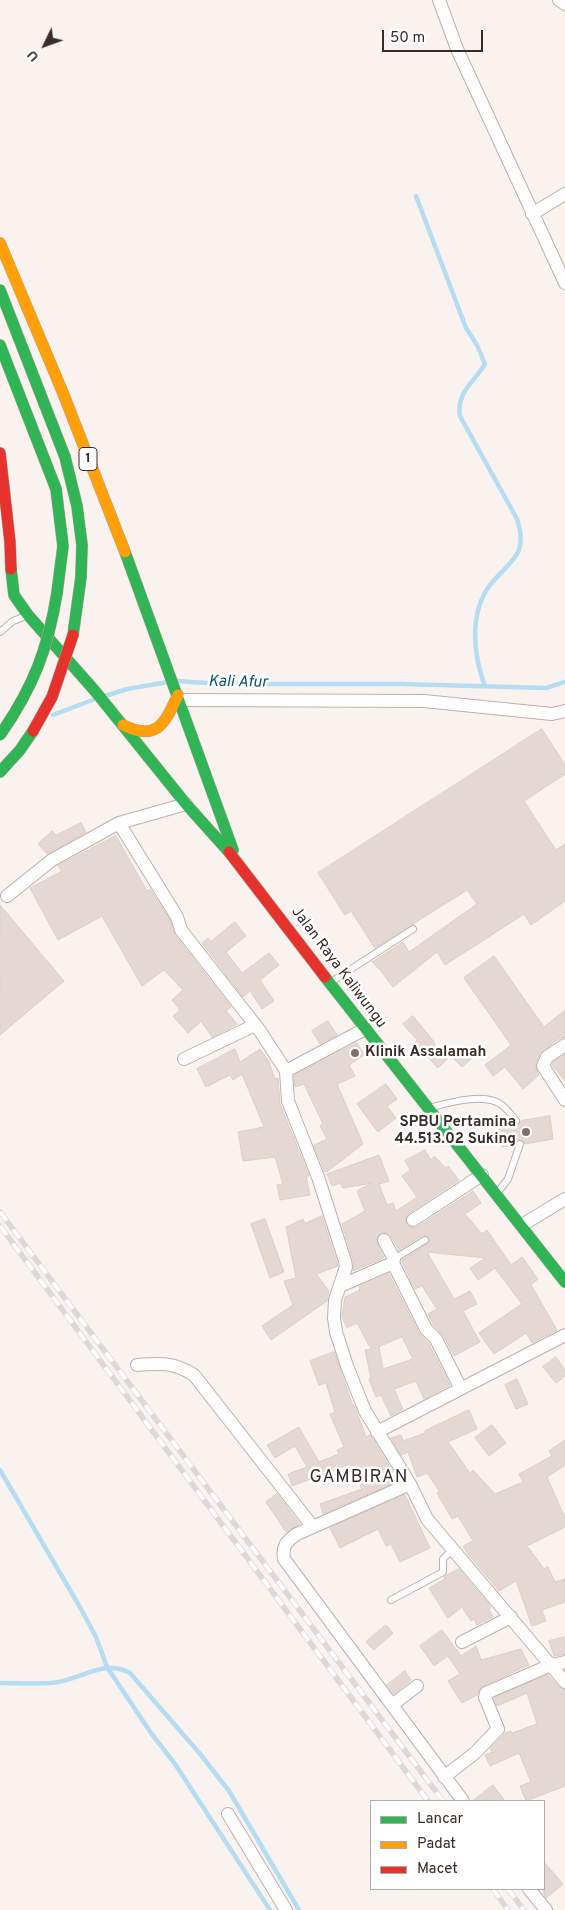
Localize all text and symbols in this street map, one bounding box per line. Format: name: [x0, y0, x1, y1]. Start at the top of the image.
north arrow: [20, 20, 70, 70]
scale bar: [385, 20, 486, 52]
text: 50 m: [390, 29, 425, 48]
text: U: [24, 46, 43, 65]
road number: 1: [79, 448, 97, 470]
water label: Kali Afur: [208, 673, 268, 693]
street label: Jalan Raya Kaliwungu: [287, 904, 389, 1032]
place label: Klinik Assalamah: [365, 1044, 486, 1062]
marker: Klinik Assalamah: [349, 1047, 361, 1059]
place label: SPBU Pertamina 44.513.02 Suking: [395, 1114, 516, 1149]
marker: SPBU Pertamina 44.513.02 Suking: [520, 1126, 532, 1138]
district label: GAMBIRAN: [308, 1467, 410, 1489]
legend: [370, 1800, 545, 1890]
text: Lancar: [417, 1810, 463, 1829]
text: Padat: [417, 1835, 456, 1854]
text: Macet: [417, 1860, 458, 1879]

